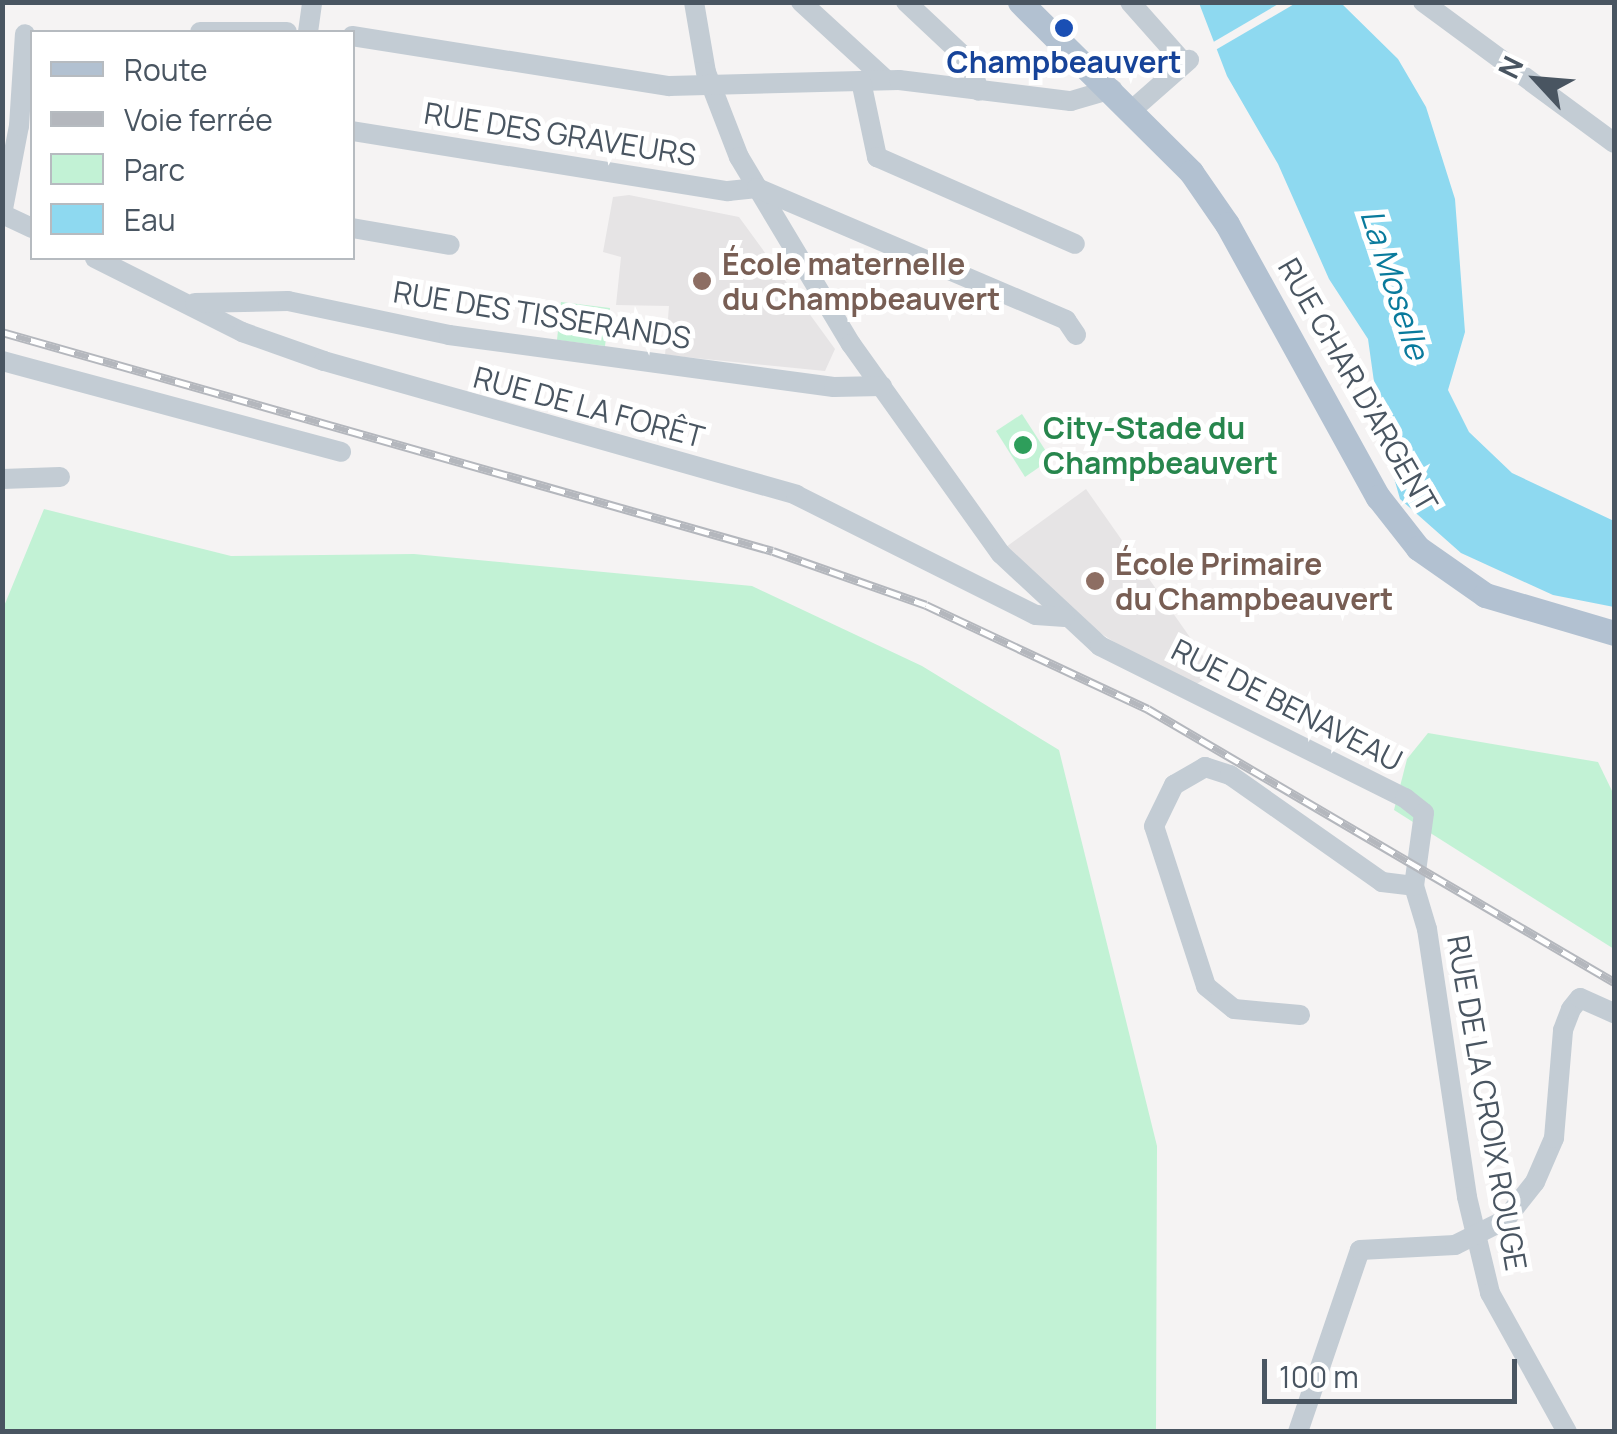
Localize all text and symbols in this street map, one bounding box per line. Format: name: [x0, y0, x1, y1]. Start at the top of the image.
marker: Champbeauvert: [1053, 17, 1075, 39]
legend: [30, 30, 355, 260]
north arrow: [1487, 30, 1587, 130]
place label: Champbeauvert: [947, 44, 1181, 80]
text: Route: [124, 49, 207, 90]
text: N: [1489, 49, 1532, 84]
street label: RUE DES GRAVEURS: [422, 95, 698, 173]
text: Voie ferrée: [124, 99, 273, 140]
text: Parc: [124, 149, 185, 190]
text: Eau: [124, 199, 176, 240]
water label: La Moselle: [1353, 204, 1437, 364]
place label: École maternelle du Champbeauvert: [722, 246, 1000, 316]
street label: RUE CHAR D'ARGENT: [1271, 252, 1445, 518]
marker: École maternelle du Champbeauvert: [691, 270, 713, 292]
street label: RUE DES TISSERANDS: [391, 274, 693, 356]
street label: RUE DE LA FORÊT: [470, 359, 708, 455]
place label: City-Stade du Champbeauvert: [1043, 410, 1278, 480]
marker: City-Stade du Champbeauvert: [1012, 434, 1034, 456]
place label: École Primaire du Champbeauvert: [1115, 546, 1393, 616]
marker: École Primaire du Champbeauvert: [1084, 570, 1106, 592]
street label: RUE DE BENAVEAU: [1166, 631, 1408, 779]
street label: RUE DE LA CROIX ROUGE: [1440, 933, 1534, 1273]
scale bar: [1267, 1339, 1522, 1401]
text: 100 m: [1279, 1356, 1359, 1397]

